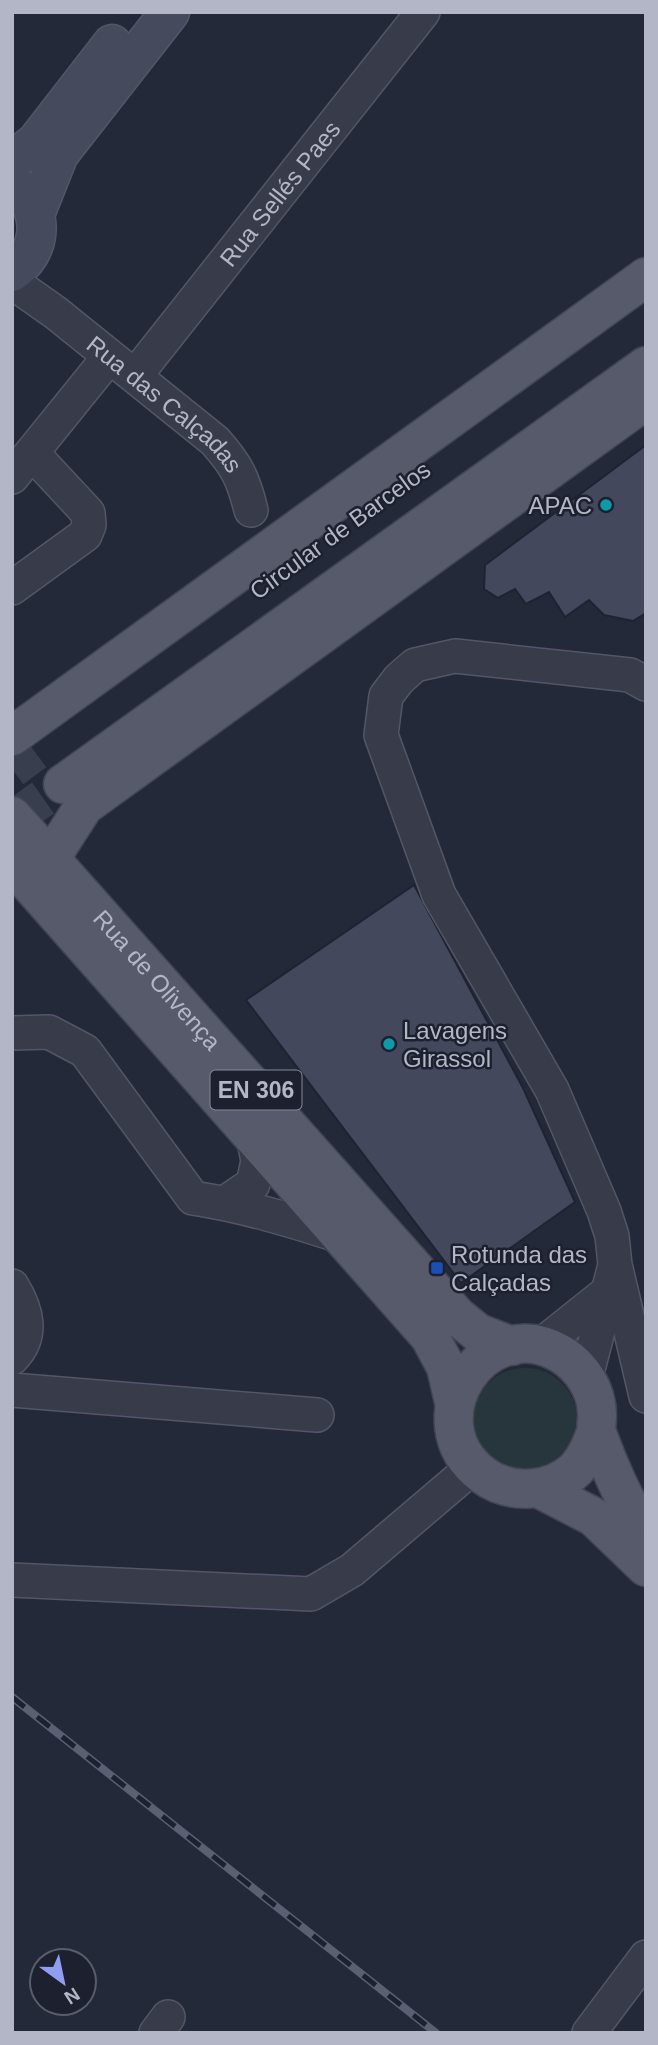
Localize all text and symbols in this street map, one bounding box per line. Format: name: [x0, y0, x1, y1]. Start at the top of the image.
street label: Rua Sellés Paes: [214, 115, 345, 271]
street label: Rua das Calçadas: [82, 330, 248, 477]
street label: Circular de Barcelos: [245, 456, 435, 604]
place label: APAC: [528, 492, 592, 519]
marker: APAC: [598, 497, 614, 513]
street label: Rua de Olivença: [88, 904, 227, 1055]
place label: Lavagens Girassol: [403, 1017, 507, 1072]
marker: Lavagens Girassol: [381, 1036, 397, 1052]
road number: EN 306: [210, 1070, 302, 1110]
place label: Rotunda das Calçadas: [451, 1241, 587, 1296]
marker: Rotunda das Calçadas: [429, 1260, 445, 1276]
north arrow: [28, 1947, 98, 2017]
text: N: [61, 1983, 83, 2008]

